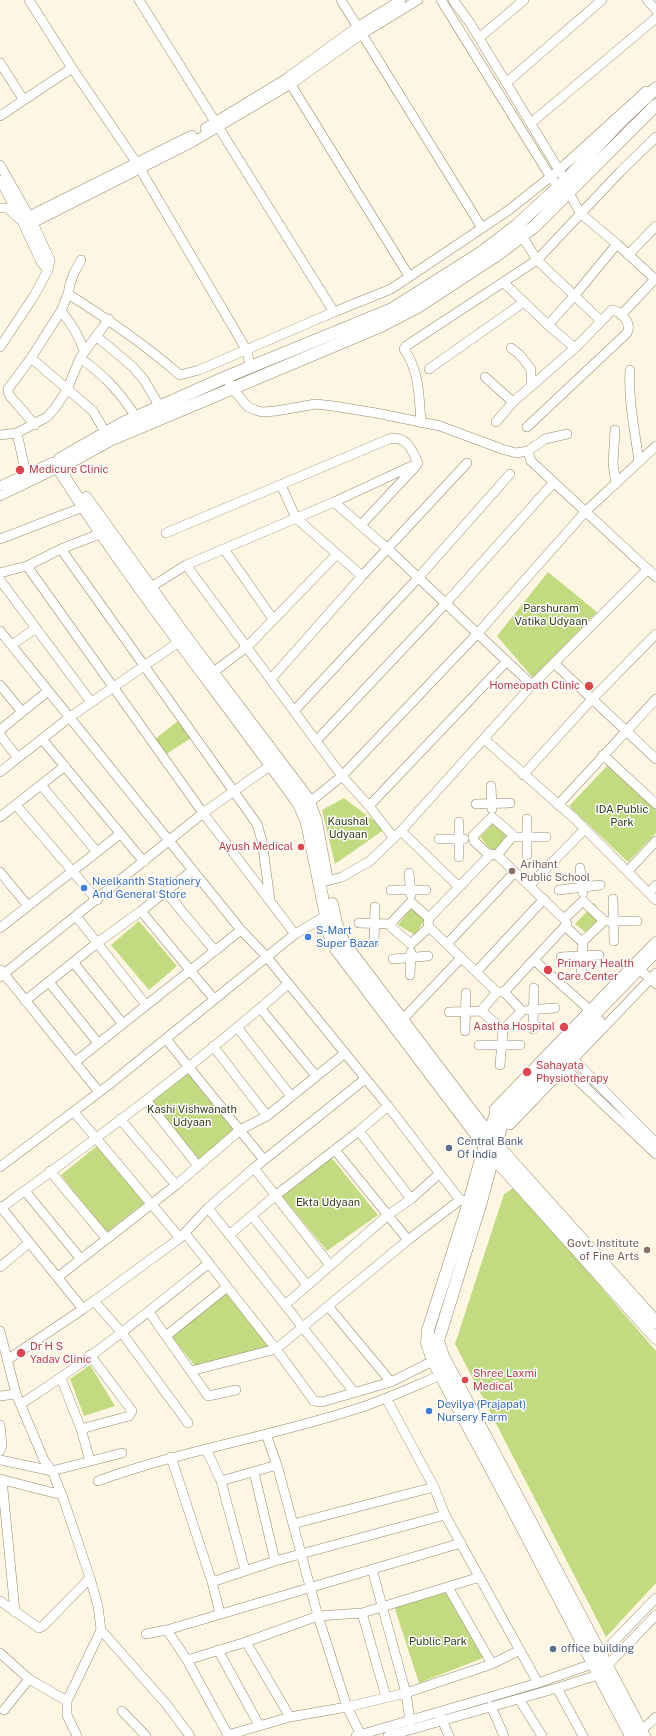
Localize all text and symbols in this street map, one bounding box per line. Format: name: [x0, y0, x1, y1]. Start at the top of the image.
place label: Medicure Clinic: [29, 463, 108, 477]
marker: Medicure Clinic: [14, 464, 26, 476]
park label: Parshuram Vatika Udyaan: [514, 602, 588, 628]
place label: Homeopath Clinic: [489, 679, 580, 693]
marker: Homeopath Clinic: [583, 680, 595, 692]
park label: IDA Public Park: [596, 803, 648, 829]
park label: Kaushal Udyaan: [327, 815, 369, 841]
place label: Ayush Medical: [218, 840, 293, 854]
marker: Ayush Medical: [296, 842, 306, 852]
place label: Arihant Public School: [520, 858, 590, 884]
marker: Arihant Public School: [507, 866, 517, 876]
place label: Neelkanth Stationery And General Store: [92, 875, 201, 901]
marker: Neelkanth Stationery And General Store: [79, 883, 89, 893]
place label: S-Mart Super Bazar: [316, 924, 379, 950]
marker: S-Mart Super Bazar: [303, 932, 313, 942]
place label: Primary Health Care Center: [557, 957, 634, 983]
marker: Primary Health Care Center: [542, 964, 554, 976]
place label: Aastha Hospital: [473, 1020, 555, 1034]
marker: Aastha Hospital: [558, 1021, 570, 1033]
place label: Sahayata Physiotherapy: [536, 1059, 609, 1085]
marker: Sahayata Physiotherapy: [521, 1066, 533, 1078]
park label: Kashi Vishwanath Udyaan: [147, 1103, 237, 1129]
place label: Central Bank Of India: [457, 1135, 523, 1161]
marker: Central Bank Of India: [444, 1143, 454, 1153]
park label: Ekta Udyaan: [296, 1196, 360, 1210]
place label: Govt. Institute of Fine Arts: [567, 1237, 639, 1263]
marker: Govt. Institute of Fine Arts: [642, 1245, 652, 1255]
place label: Dr H S Yadav Clinic: [30, 1340, 91, 1366]
marker: Dr H S Yadav Clinic: [15, 1347, 27, 1359]
place label: Shree Laxmi Medical: [473, 1367, 537, 1393]
marker: Shree Laxmi Medical: [460, 1375, 470, 1385]
place label: Devilya (Prajapat) Nursery Farm: [437, 1398, 526, 1424]
marker: Devilya (Prajapat) Nursery Farm: [424, 1406, 434, 1416]
park label: Public Park: [409, 1635, 467, 1649]
place label: office building: [561, 1642, 634, 1656]
marker: office building: [548, 1644, 558, 1654]

